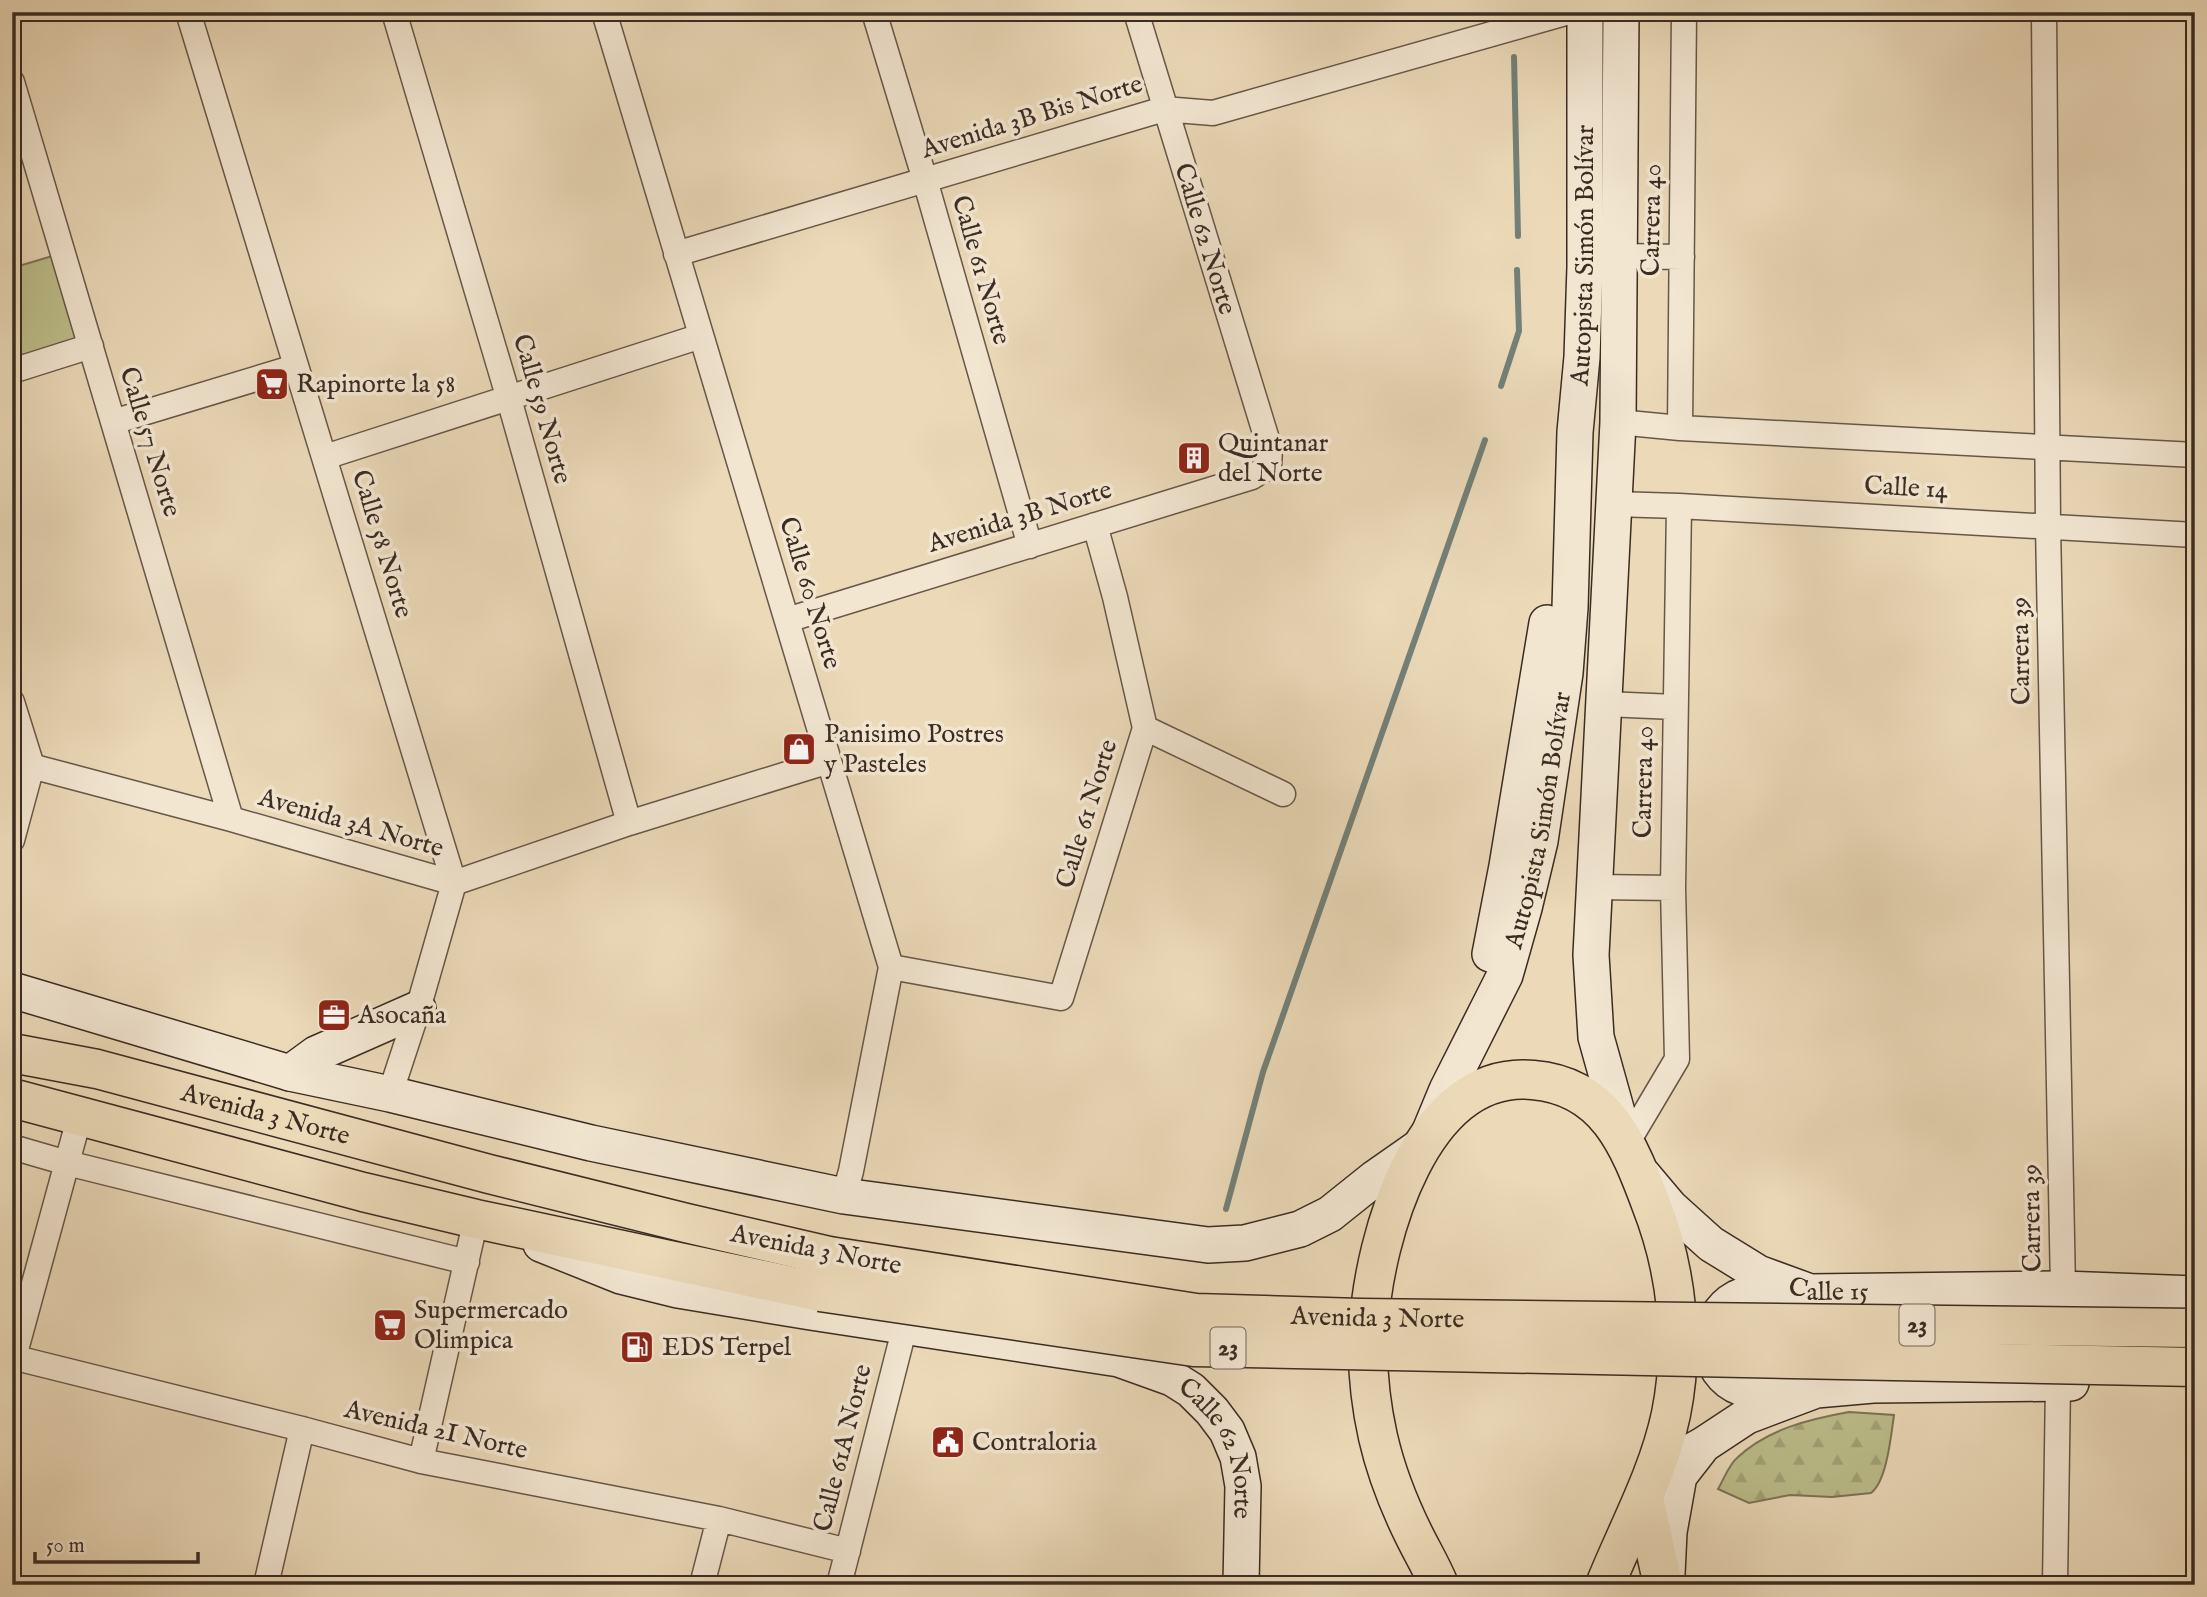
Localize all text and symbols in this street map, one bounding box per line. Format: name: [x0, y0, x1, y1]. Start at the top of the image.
street label: Avenida 3B Bis Norte: [916, 68, 1147, 167]
street label: Autopista Simón Bolívar: [1563, 124, 1602, 388]
street label: Calle 62 Norte: [1166, 159, 1244, 319]
street label: Carrera 40: [1635, 163, 1669, 277]
street label: Calle 61 Norte: [944, 192, 1018, 349]
street label: Calle 59 Norte: [505, 330, 579, 488]
street label: Calle 57 Norte: [112, 363, 188, 521]
supermarket icon: Rapinorte la 58: [253, 365, 291, 403]
place label: Rapinorte la 58: [296, 368, 455, 401]
place label: Quintanar del Norte: [1218, 427, 1329, 490]
building icon: Quintanar del Norte: [1175, 439, 1213, 477]
street label: Calle 58 Norte: [344, 466, 420, 622]
street label: Calle 14: [1863, 469, 1949, 507]
street label: Avenida 3B Norte: [923, 473, 1116, 561]
street label: Calle 60 Norte: [771, 513, 849, 673]
street label: Carrera 39: [2004, 597, 2038, 705]
street label: Autopista Simón Bolívar: [1497, 689, 1579, 953]
place label: Panisimo Postres y Pasteles: [823, 718, 1004, 781]
street label: Carrera 40: [1627, 725, 1661, 839]
shop icon: Panisimo Postres y Pasteles: [780, 730, 818, 768]
street label: Calle 61 Norte: [1049, 736, 1125, 892]
street label: Avenida 3A Norte: [254, 781, 447, 865]
office icon: Asocaña: [315, 996, 353, 1034]
place label: Asocaña: [357, 999, 447, 1032]
street label: Avenida 3 Norte: [177, 1076, 354, 1153]
street label: Carrera 39: [2015, 1164, 2049, 1272]
street label: Avenida 3 Norte: [727, 1217, 904, 1283]
street label: Calle 15: [1784, 1269, 1869, 1309]
place label: Supermercado Olimpica: [414, 1294, 568, 1357]
street label: Avenida 3 Norte: [1289, 1299, 1465, 1336]
road number: 23: [1899, 1304, 1934, 1345]
supermarket icon: Supermercado Olimpica: [371, 1306, 409, 1344]
fuel station icon: EDS Terpel: [618, 1328, 656, 1366]
road number: 23: [1210, 1328, 1246, 1368]
place label: EDS Terpel: [662, 1331, 792, 1364]
street label: Calle 61A Norte: [806, 1361, 880, 1535]
street label: Calle 62 Norte: [1173, 1370, 1260, 1519]
street label: Avenida 2I Norte: [340, 1393, 531, 1467]
public building icon: Contraloria: [929, 1423, 967, 1461]
place label: Contraloria: [972, 1426, 1097, 1459]
scale bar: [35, 1520, 198, 1564]
text: 50 m: [46, 1533, 85, 1560]

